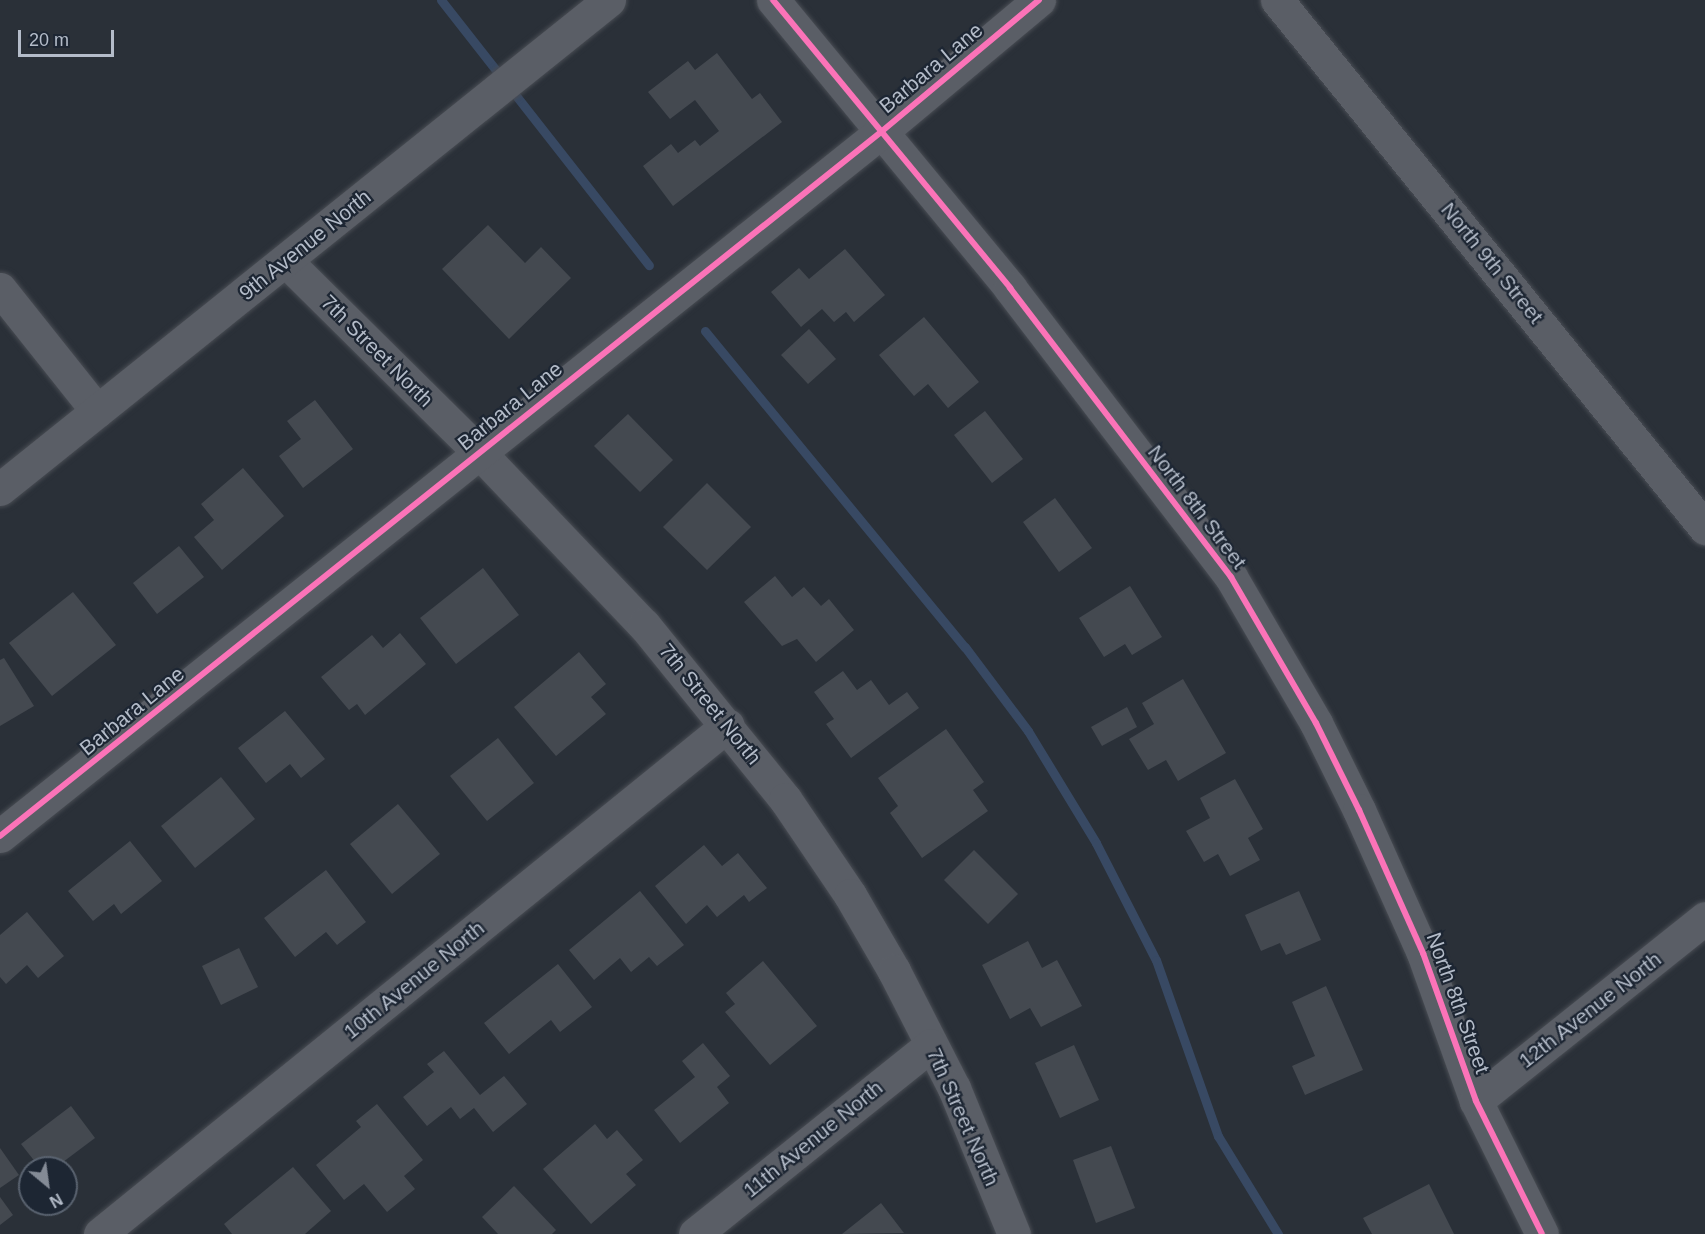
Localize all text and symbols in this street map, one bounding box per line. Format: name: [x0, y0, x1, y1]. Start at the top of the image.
street label: Barbara Lane: [874, 17, 988, 119]
scale bar: [21, 18, 117, 56]
text: 20 m: [29, 30, 69, 50]
street label: 9th Avenue North: [234, 184, 376, 306]
street label: North 9th Street: [1436, 197, 1548, 329]
street label: 7th Street North: [316, 290, 438, 412]
street label: Barbara Lane: [453, 356, 567, 456]
street label: North 8th Street: [1142, 440, 1252, 574]
street label: 7th Street North: [654, 638, 766, 770]
street label: Barbara Lane: [75, 661, 189, 761]
street label: 10th Avenue North: [338, 915, 490, 1045]
street label: North 8th Street: [1421, 929, 1495, 1077]
street label: 12th Avenue North: [1513, 946, 1667, 1074]
street label: 7th Street North: [921, 1044, 1005, 1190]
street label: 11th Avenue North: [738, 1075, 888, 1203]
north arrow: [18, 1156, 78, 1216]
text: N: [47, 1190, 65, 1211]

